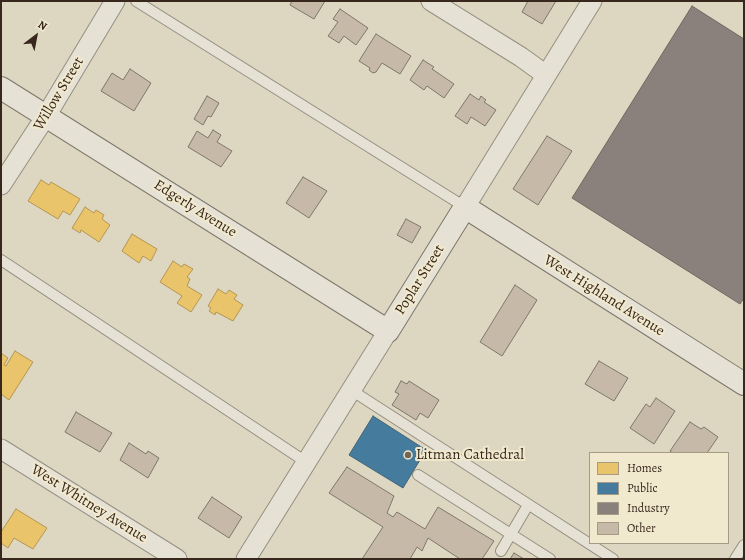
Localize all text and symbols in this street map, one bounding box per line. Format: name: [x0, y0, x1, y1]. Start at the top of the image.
north arrow: [16, 16, 56, 56]
text: N: [35, 17, 50, 34]
street label: Willow Street: [30, 54, 88, 134]
street label: Edgerly Avenue: [150, 176, 240, 242]
street label: Poplar Street: [391, 242, 449, 318]
street label: West Highland Avenue: [540, 252, 668, 340]
place label: Litman Cathedral: [416, 446, 524, 464]
marker: Litman Cathedral: [403, 450, 413, 460]
legend: [589, 452, 729, 544]
text: Homes: [627, 460, 662, 476]
street label: West Whitney Avenue: [27, 461, 151, 547]
text: Public: [627, 480, 658, 496]
text: Industry: [627, 500, 670, 516]
text: Other: [627, 520, 656, 536]

